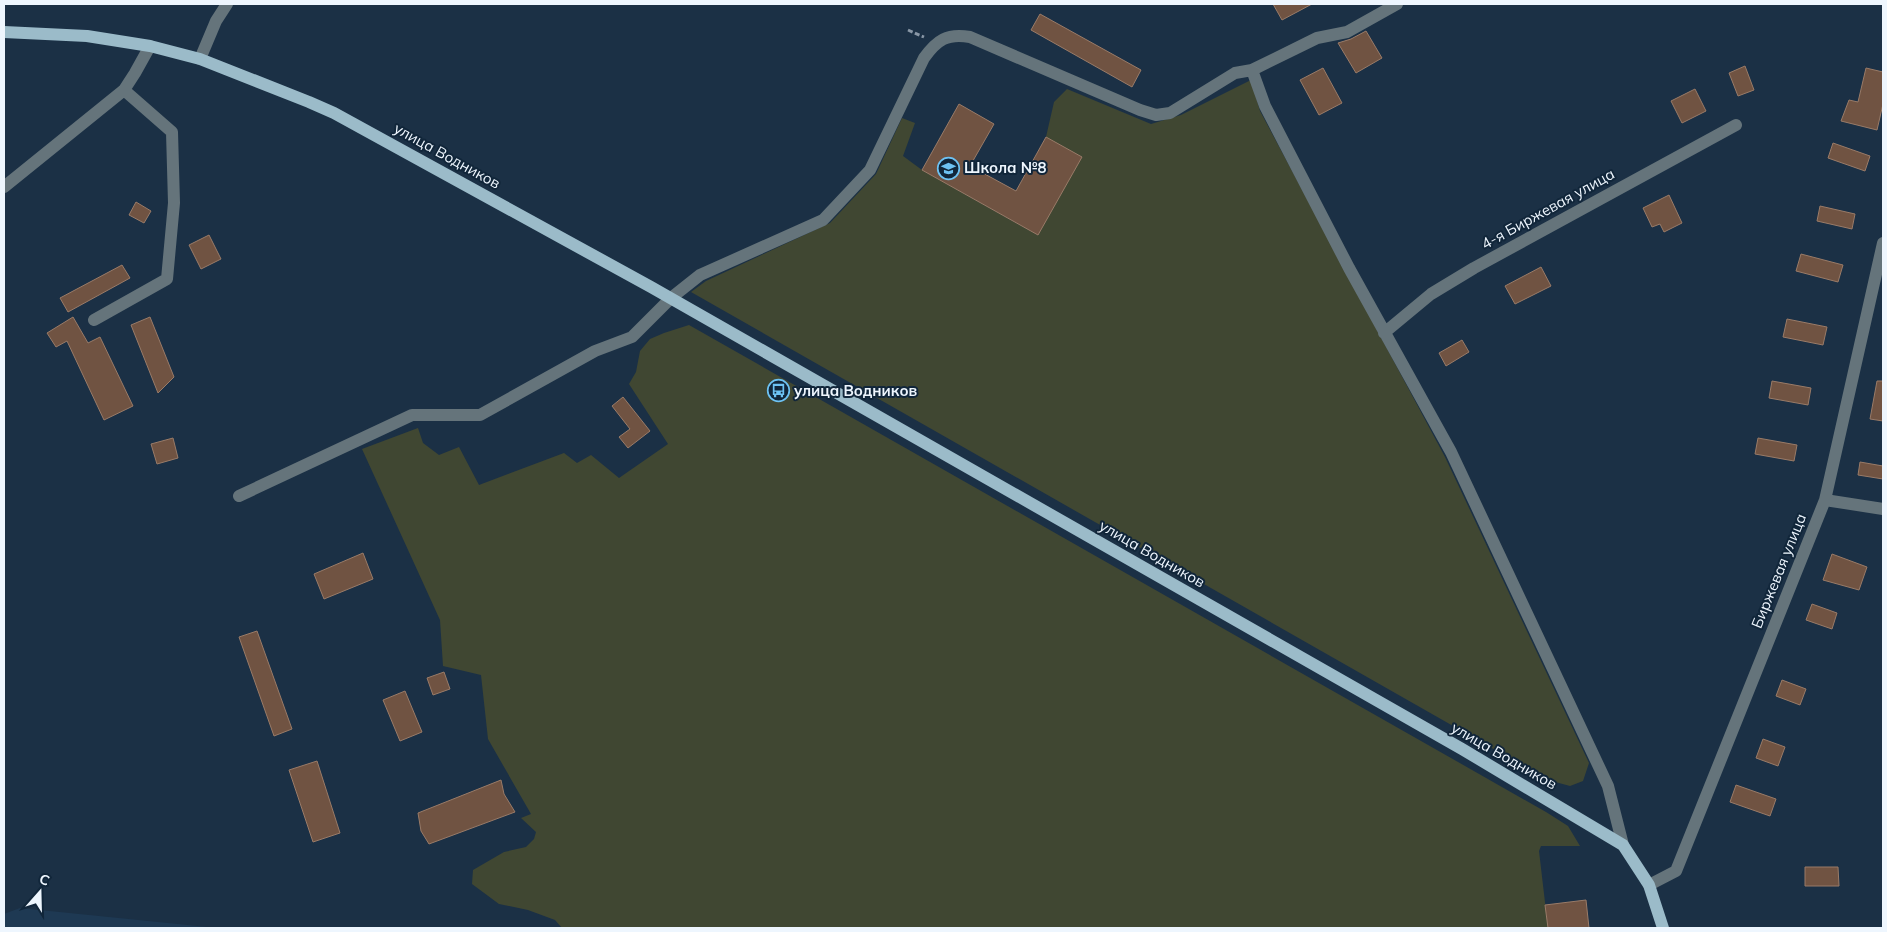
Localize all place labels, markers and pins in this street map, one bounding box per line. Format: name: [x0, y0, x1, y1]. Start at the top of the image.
school or university icon: Школа №8: [936, 156, 960, 180]
place label: Школа №8: [964, 158, 1046, 177]
bus stop icon: улица Водников: [766, 379, 790, 403]
place label: улица Водников: [794, 381, 917, 400]

